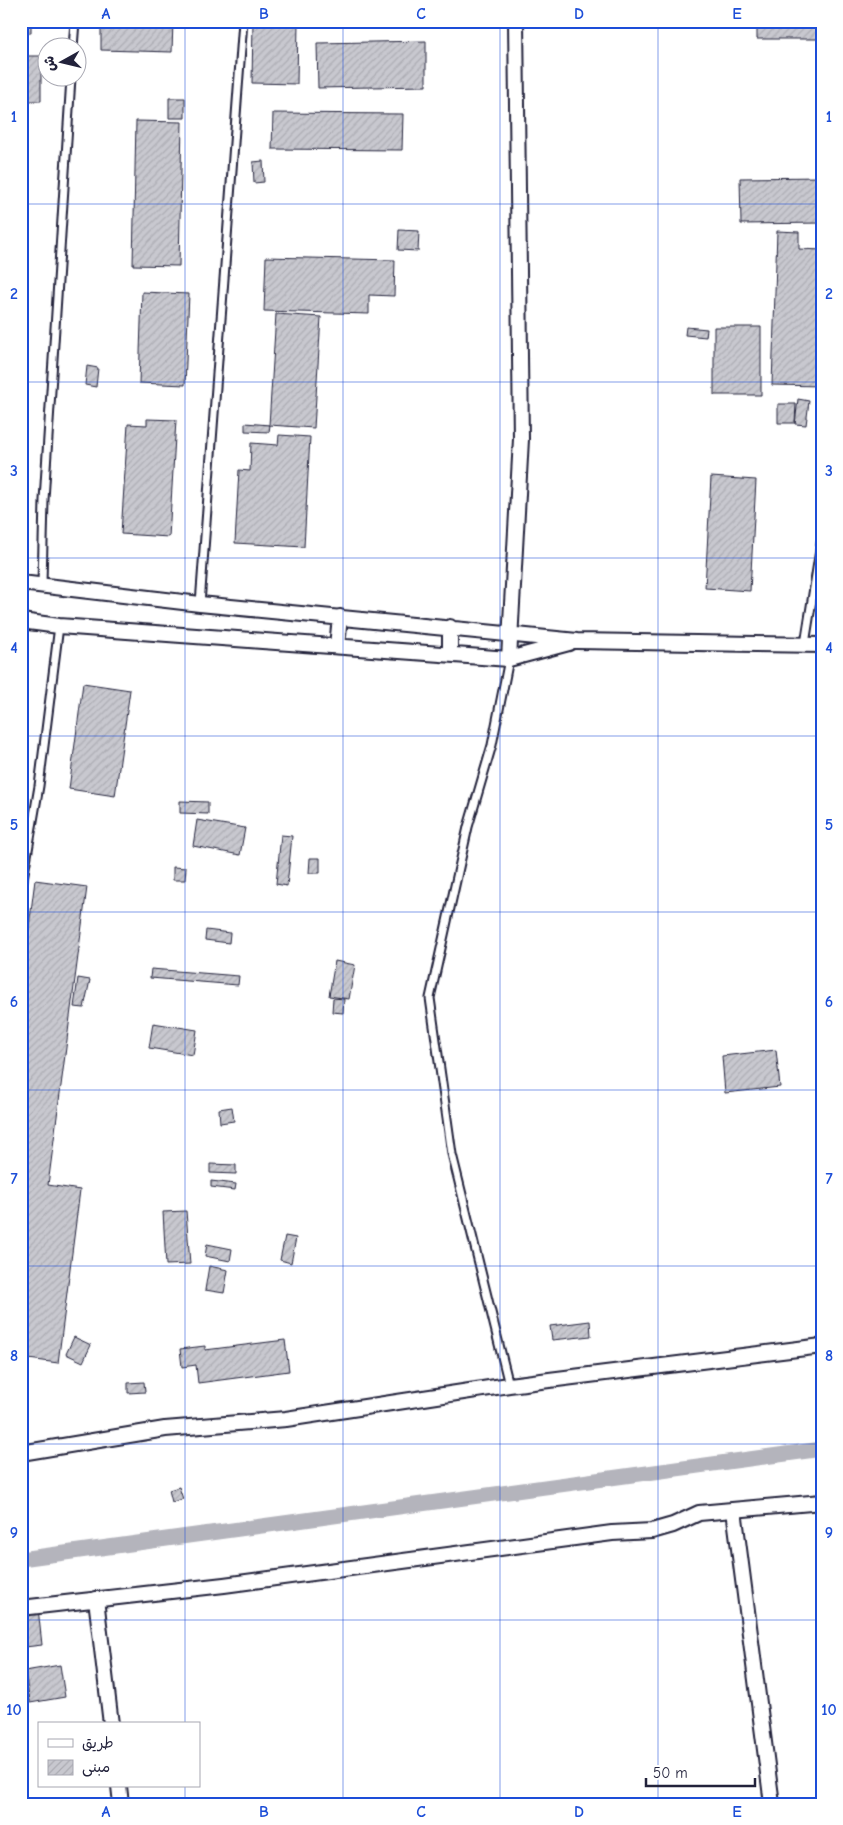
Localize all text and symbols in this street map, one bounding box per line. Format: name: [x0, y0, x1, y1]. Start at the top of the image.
text: A: [102, 5, 111, 23]
text: B: [259, 5, 269, 23]
text: C: [416, 5, 426, 23]
text: D: [574, 5, 584, 23]
text: E: [732, 5, 742, 23]
north arrow: [38, 38, 88, 88]
text: ش: [40, 55, 59, 73]
text: 1: [11, 108, 17, 126]
text: 1: [826, 108, 832, 126]
text: 2: [10, 285, 18, 303]
text: 2: [825, 285, 833, 303]
text: 3: [10, 462, 18, 480]
text: 3: [825, 462, 833, 480]
text: 4: [10, 639, 18, 657]
text: 4: [825, 639, 833, 657]
text: 5: [10, 816, 18, 834]
text: 5: [825, 816, 833, 834]
text: 6: [10, 993, 18, 1011]
text: 6: [825, 993, 833, 1011]
text: 7: [10, 1170, 18, 1188]
text: 7: [825, 1170, 833, 1188]
text: 8: [10, 1347, 18, 1365]
text: 8: [825, 1347, 833, 1365]
text: 9: [10, 1524, 18, 1542]
text: 9: [825, 1524, 833, 1542]
text: 10: [6, 1701, 22, 1719]
text: 10: [821, 1701, 837, 1719]
legend: [38, 1722, 200, 1788]
text: طريق: [82, 1734, 114, 1752]
scale bar: [646, 1755, 754, 1787]
text: مبنى: [82, 1758, 110, 1777]
text: 50 m: [653, 1764, 688, 1782]
text: A: [102, 1803, 111, 1821]
text: B: [259, 1803, 269, 1821]
text: C: [416, 1803, 426, 1821]
text: D: [574, 1803, 584, 1821]
text: E: [732, 1803, 742, 1821]

